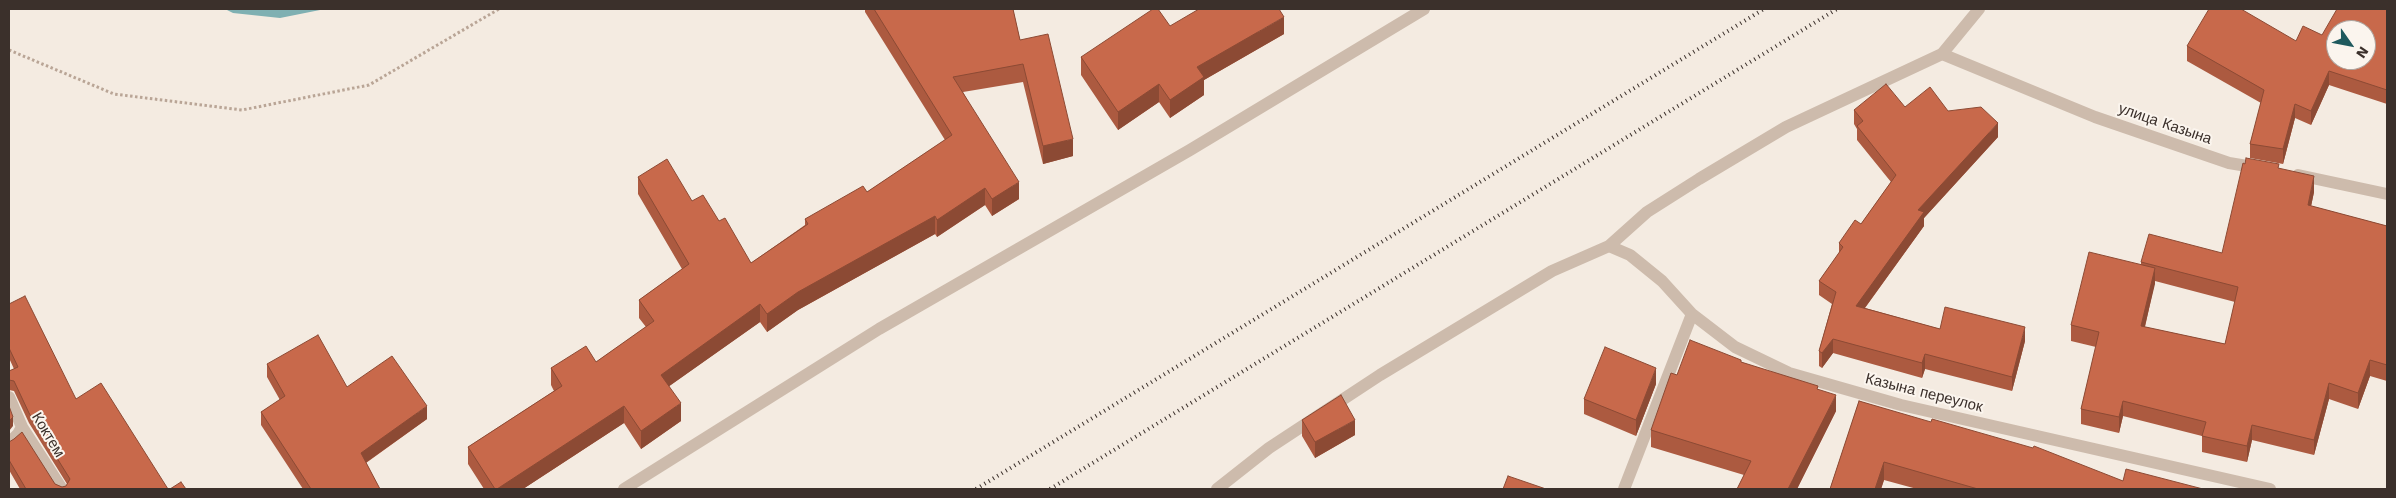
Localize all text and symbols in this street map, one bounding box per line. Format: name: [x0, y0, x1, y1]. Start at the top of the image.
north arrow: [2326, 20, 2376, 70]
text: N: [2353, 44, 2372, 61]
street label: улица Казына: [2116, 100, 2214, 148]
street label: Казына переулок: [1863, 370, 1985, 416]
street label: Коктем: [28, 409, 68, 461]

